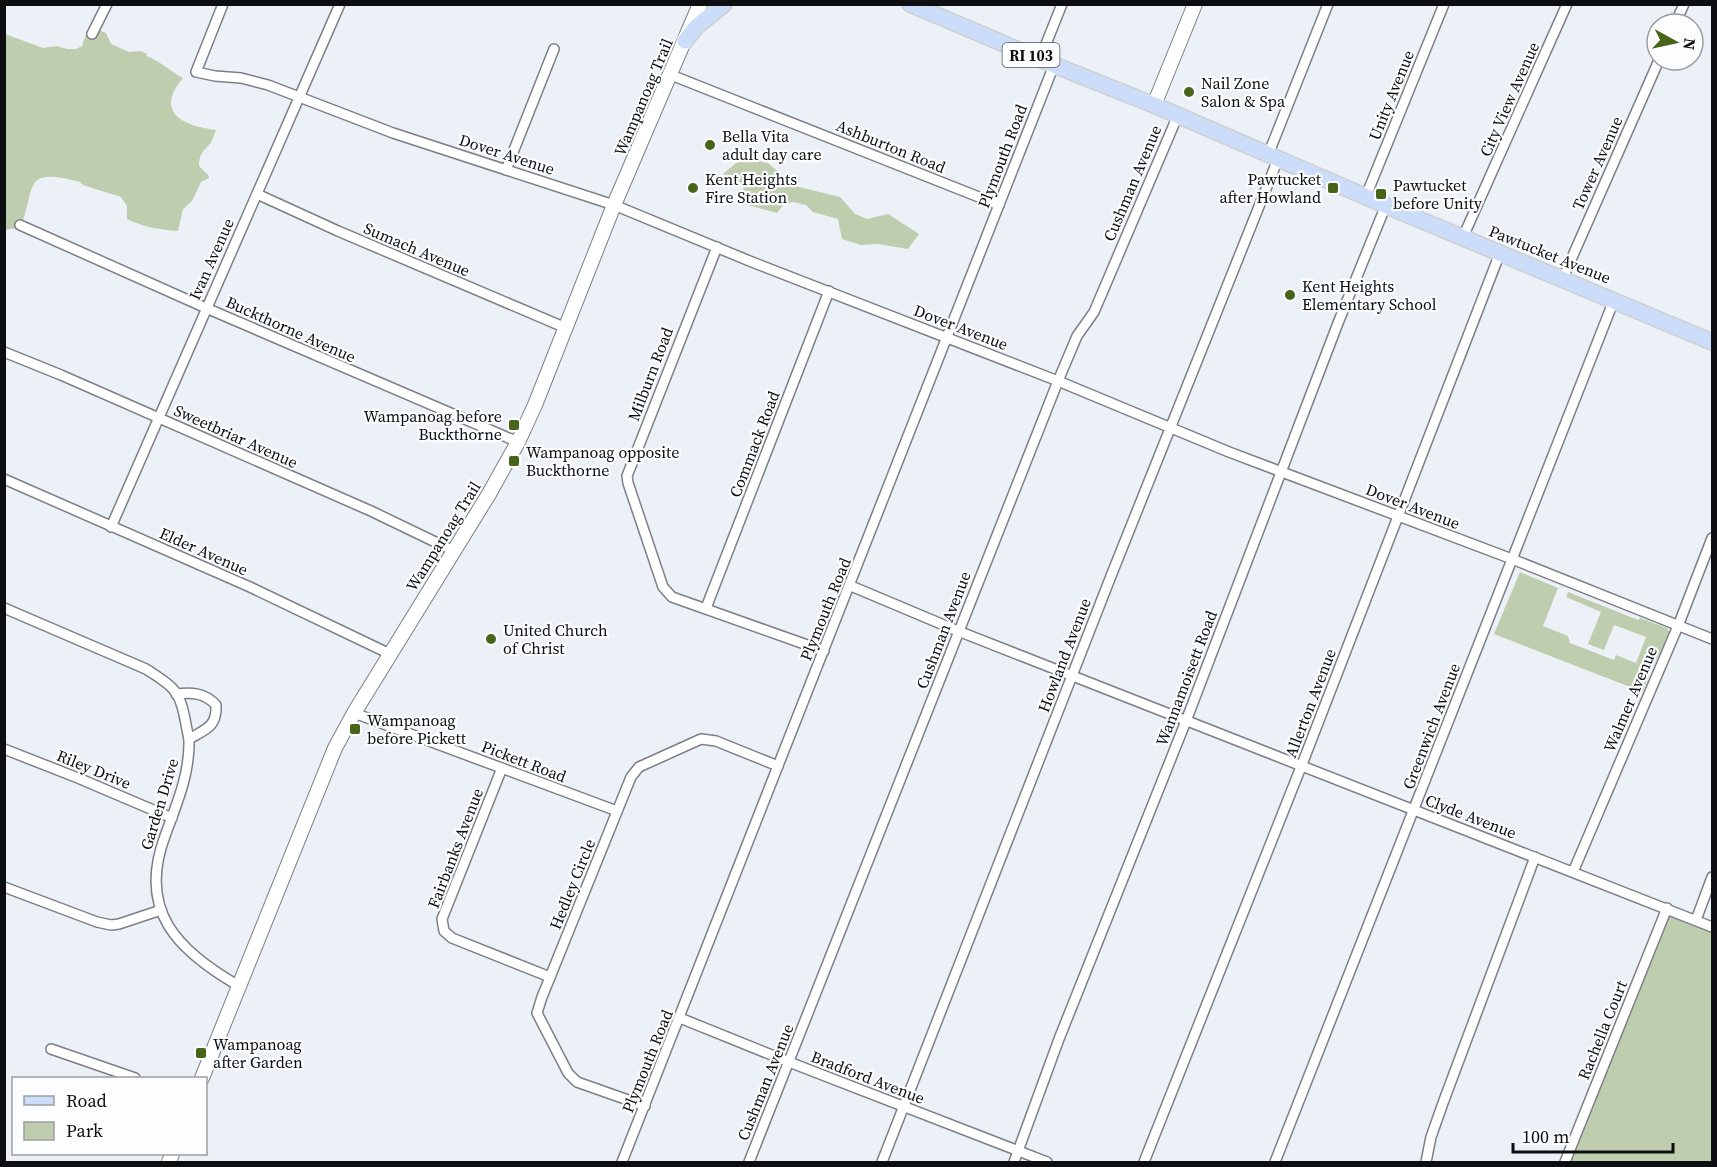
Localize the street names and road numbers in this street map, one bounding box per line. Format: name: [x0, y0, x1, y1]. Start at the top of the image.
street label: Wampanoag Trail: [608, 35, 678, 159]
street label: City View Avenue: [1474, 38, 1544, 160]
road number: RI 103: [1002, 43, 1060, 67]
street label: Unity Avenue: [1363, 47, 1419, 143]
street label: Plymouth Road: [972, 101, 1032, 211]
street label: Tower Avenue: [1567, 113, 1627, 213]
street label: Ashburton Road: [833, 114, 949, 178]
street label: Cushman Avenue: [1098, 122, 1166, 244]
street label: Dover Avenue: [456, 128, 558, 180]
street label: Ivan Avenue: [183, 215, 239, 303]
street label: Sumach Avenue: [360, 217, 474, 281]
street label: Pawtucket Avenue: [1486, 220, 1614, 288]
street label: Buckthorne Avenue: [223, 291, 359, 367]
street label: Dover Avenue: [911, 299, 1011, 355]
street label: Milburn Road: [622, 324, 678, 424]
street label: Commack Road: [724, 388, 784, 500]
street label: Sweetbriar Avenue: [171, 399, 301, 473]
street label: Wampanoag Trail: [400, 477, 486, 595]
street label: Dover Avenue: [1363, 478, 1463, 534]
street label: Elder Avenue: [156, 522, 252, 580]
street label: Plymouth Road: [794, 554, 856, 664]
street label: Cushman Avenue: [910, 568, 976, 692]
street label: Howland Avenue: [1032, 595, 1096, 715]
street label: Wannamoisett Road: [1150, 607, 1222, 749]
street label: Walmer Avenue: [1598, 643, 1662, 755]
street label: Allerton Avenue: [1279, 645, 1341, 761]
street label: Greenwich Avenue: [1397, 660, 1465, 792]
street label: Pickett Road: [478, 735, 570, 787]
street label: Riley Drive: [54, 744, 134, 794]
street label: Garden Drive: [135, 755, 183, 853]
street label: Fairbanks Avenue: [422, 785, 488, 911]
street label: Clyde Avenue: [1422, 789, 1520, 843]
street label: Hedley Circle: [544, 835, 600, 933]
street label: Rachella Court: [1572, 976, 1632, 1083]
street label: Plymouth Road: [616, 1006, 678, 1116]
street label: Cushman Avenue: [732, 1020, 798, 1144]
street label: Bradford Avenue: [808, 1045, 928, 1109]

